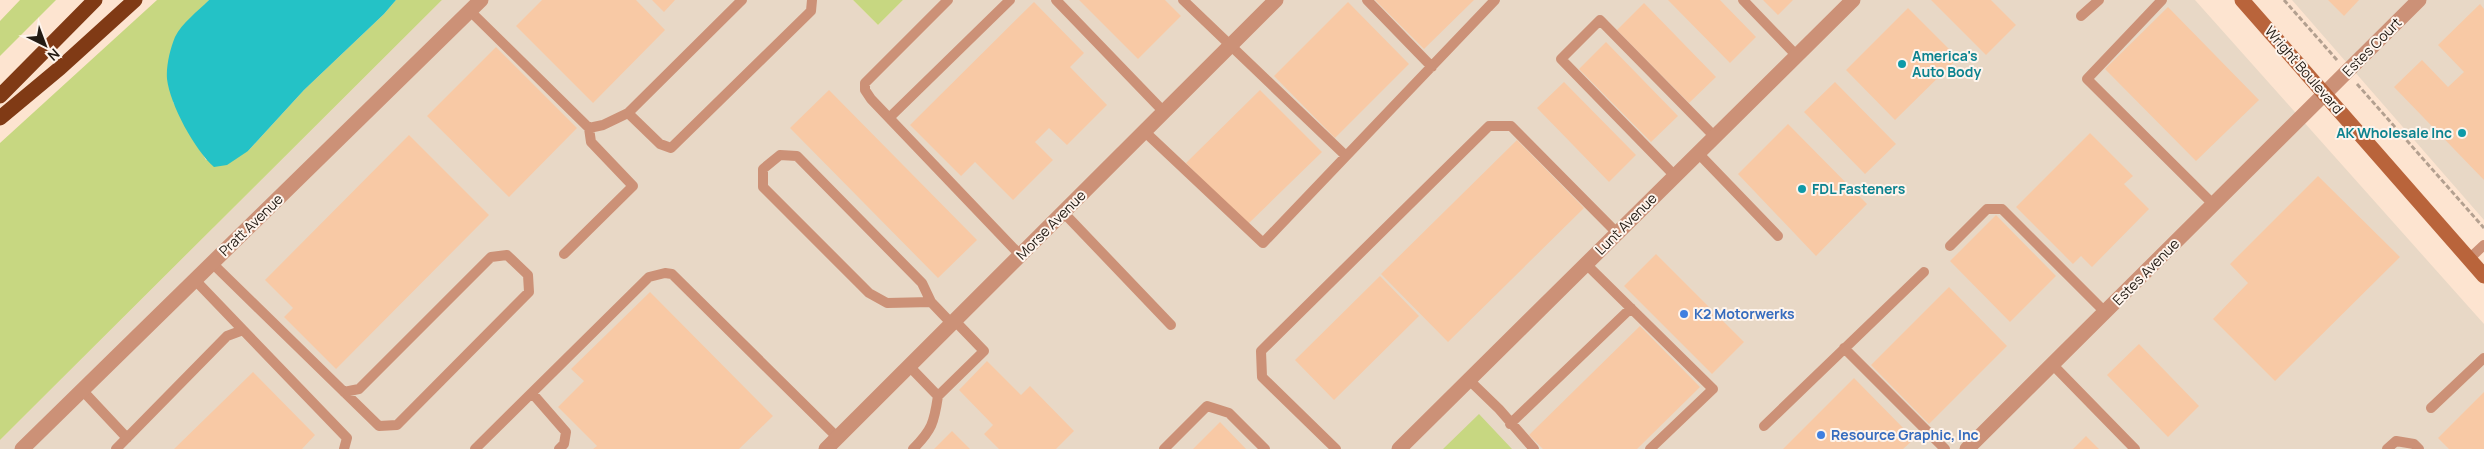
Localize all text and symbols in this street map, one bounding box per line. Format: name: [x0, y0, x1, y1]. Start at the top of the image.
street label: Estes Court: [2338, 13, 2406, 80]
north arrow: [20, 20, 70, 70]
street label: Wright Boulevard: [2261, 22, 2348, 118]
text: N: [44, 45, 64, 65]
place label: America's Auto Body: [1912, 46, 1981, 81]
marker: America's Auto Body: [1896, 58, 1908, 70]
place label: AK Wholesale Inc: [2336, 123, 2452, 142]
marker: AK Wholesale Inc: [2456, 127, 2468, 139]
place label: FDL Fasteners: [1812, 179, 1906, 198]
marker: FDL Fasteners: [1796, 183, 1808, 195]
street label: Morse Avenue: [1012, 186, 1090, 264]
street label: Pratt Avenue: [215, 189, 287, 260]
street label: Lunt Avenue: [1591, 189, 1661, 259]
street label: Estes Avenue: [2108, 234, 2183, 309]
place label: K2 Motorwerks: [1694, 304, 1795, 323]
marker: K2 Motorwerks: [1678, 308, 1690, 320]
place label: Resource Graphic, Inc: [1831, 425, 1979, 444]
marker: Resource Graphic, Inc: [1815, 429, 1827, 441]

